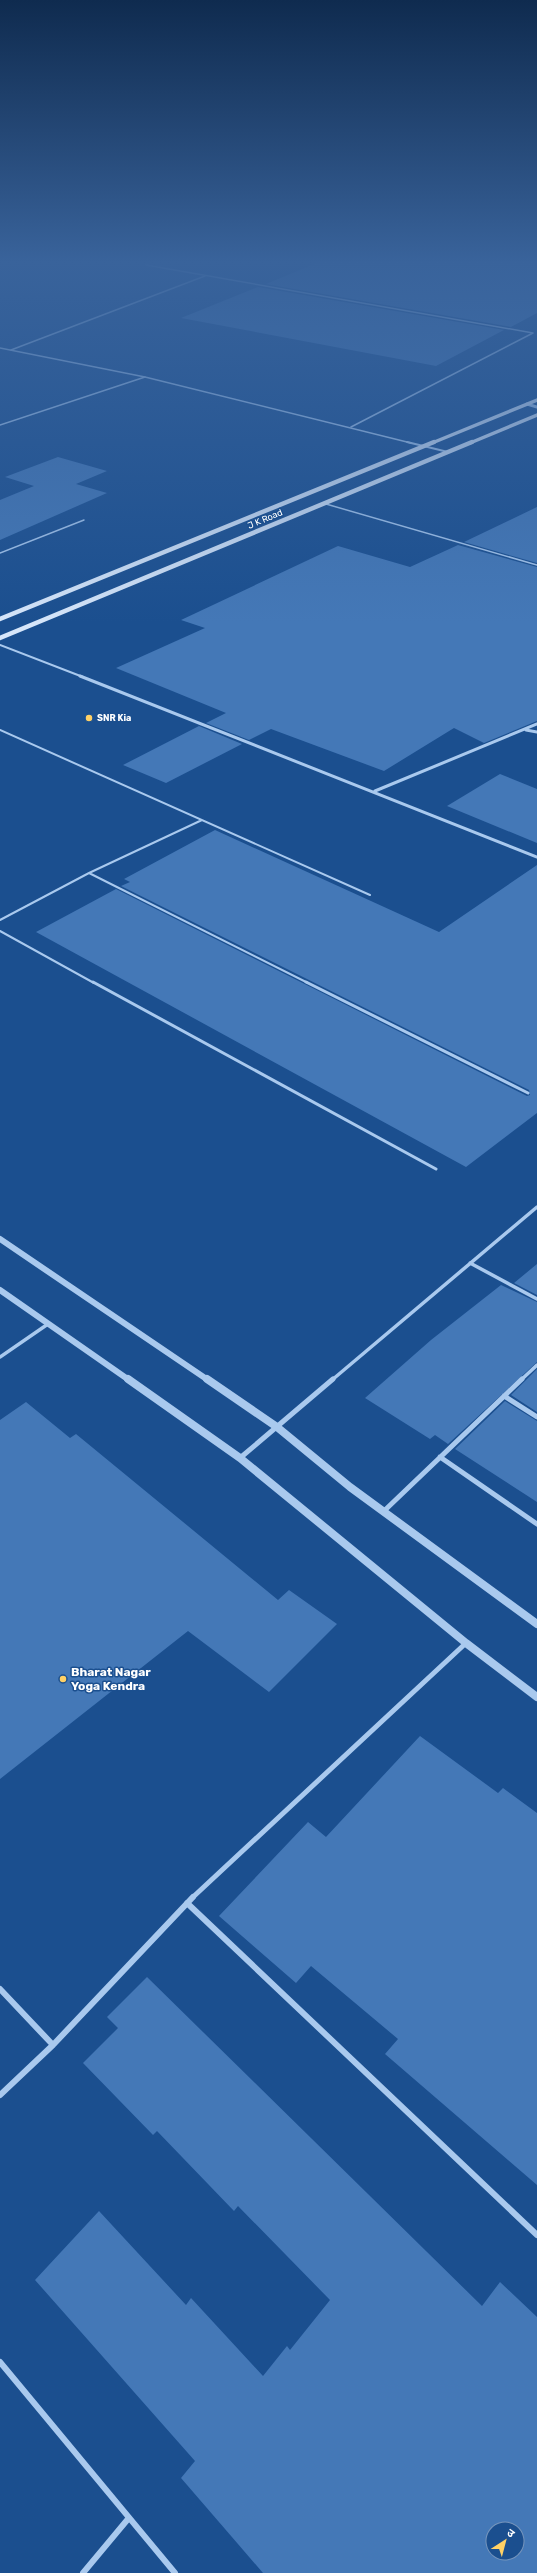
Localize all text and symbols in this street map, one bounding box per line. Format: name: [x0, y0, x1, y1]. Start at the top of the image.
street label: J K Road: [246, 507, 284, 531]
marker: SNR Kia: [84, 713, 94, 723]
place label: SNR Kia: [97, 713, 131, 723]
place label: Bharat Nagar Yoga Kendra: [71, 1665, 151, 1693]
marker: Bharat Nagar Yoga Kendra: [58, 1674, 68, 1684]
north arrow: [485, 2521, 525, 2561]
text: उ: [504, 2526, 517, 2541]

